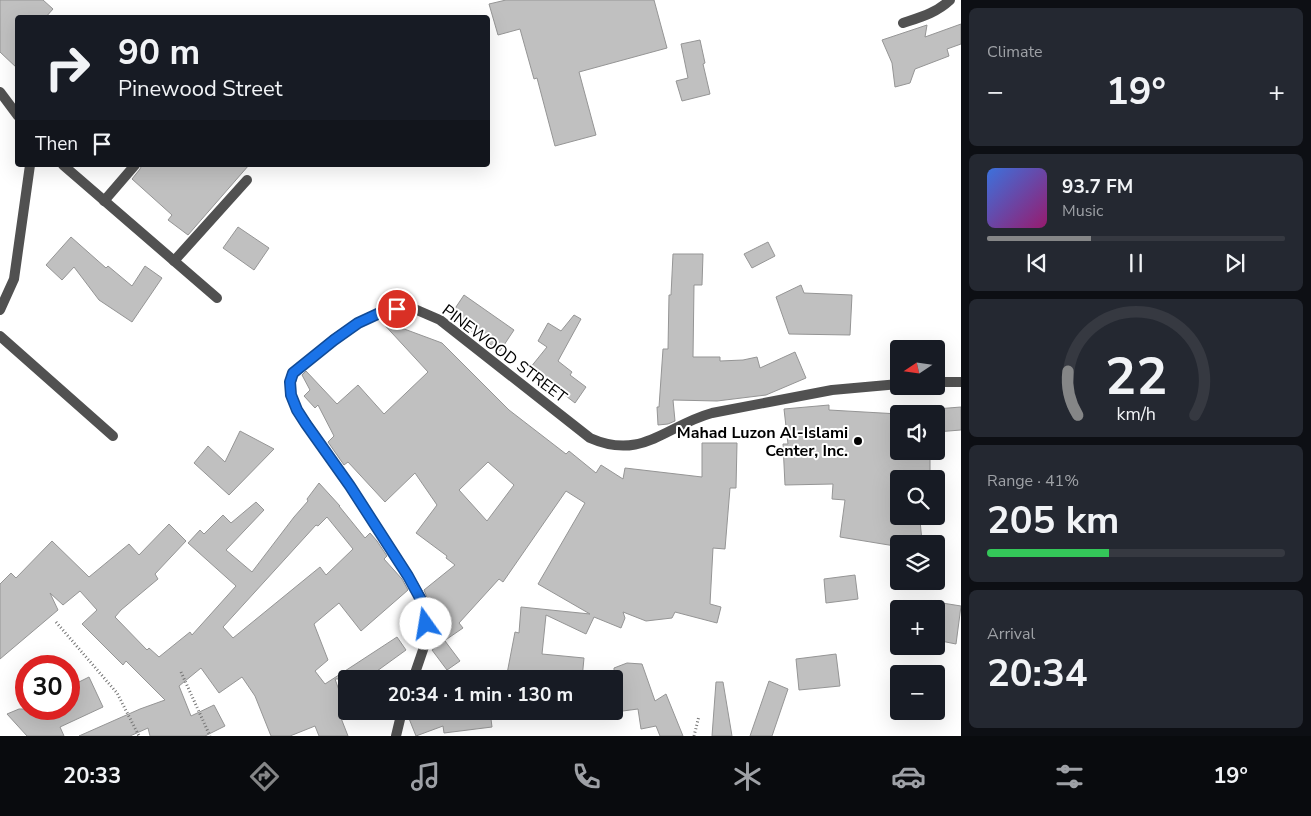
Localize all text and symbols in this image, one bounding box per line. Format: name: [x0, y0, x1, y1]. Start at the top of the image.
text: 90 m: [118, 29, 200, 76]
icon: right: [35, 35, 100, 100]
text: Climate: [987, 41, 1042, 63]
text: 19°: [1106, 66, 1166, 117]
text: −: [987, 73, 1004, 111]
text: +: [1268, 73, 1285, 111]
text: Pinewood Street: [118, 74, 282, 104]
icon: arrive: [88, 130, 116, 158]
text: Then: [35, 131, 78, 157]
text: 93.7 FM: [1062, 174, 1133, 200]
text: Music: [1062, 200, 1103, 222]
icon: previous: [1023, 249, 1051, 277]
icon: pause: [1122, 249, 1150, 277]
icon: next: [1221, 249, 1249, 277]
pin: [376, 288, 418, 330]
icon: arrive: [383, 295, 411, 323]
street label: PINEWOOD STREET: [437, 300, 572, 408]
north arrow: [890, 340, 945, 395]
map controls: [890, 340, 945, 720]
text: 22: [1105, 341, 1167, 412]
text: km/h: [1116, 402, 1156, 426]
button: sound: [890, 405, 945, 460]
place label: Mahad Luzon Al-Islami Center, Inc.: [677, 422, 848, 462]
marker: Mahad Luzon Al-Islami Center, Inc.: [852, 435, 864, 447]
button: search: [890, 470, 945, 525]
text: Range · 41%: [987, 470, 1079, 492]
text: 205 km: [987, 495, 1119, 546]
button: layers: [890, 535, 945, 590]
position arrow: [399, 597, 451, 649]
button: +: [890, 600, 945, 655]
text: Arrival: [987, 623, 1035, 645]
text: 20:34: [987, 648, 1088, 699]
speed limit sign: 30: [15, 655, 80, 720]
button: −: [890, 665, 945, 720]
text: 20:34 · 1 min · 130 m: [388, 682, 573, 708]
icon: directions: [247, 759, 282, 794]
icon: music: [408, 759, 443, 794]
icon: phone: [569, 759, 604, 794]
icon: climate: [730, 759, 765, 794]
icon: car: [891, 759, 926, 794]
icon: filters: [1052, 759, 1087, 794]
text: 20:33: [63, 761, 121, 791]
text: 19°: [1213, 761, 1248, 791]

